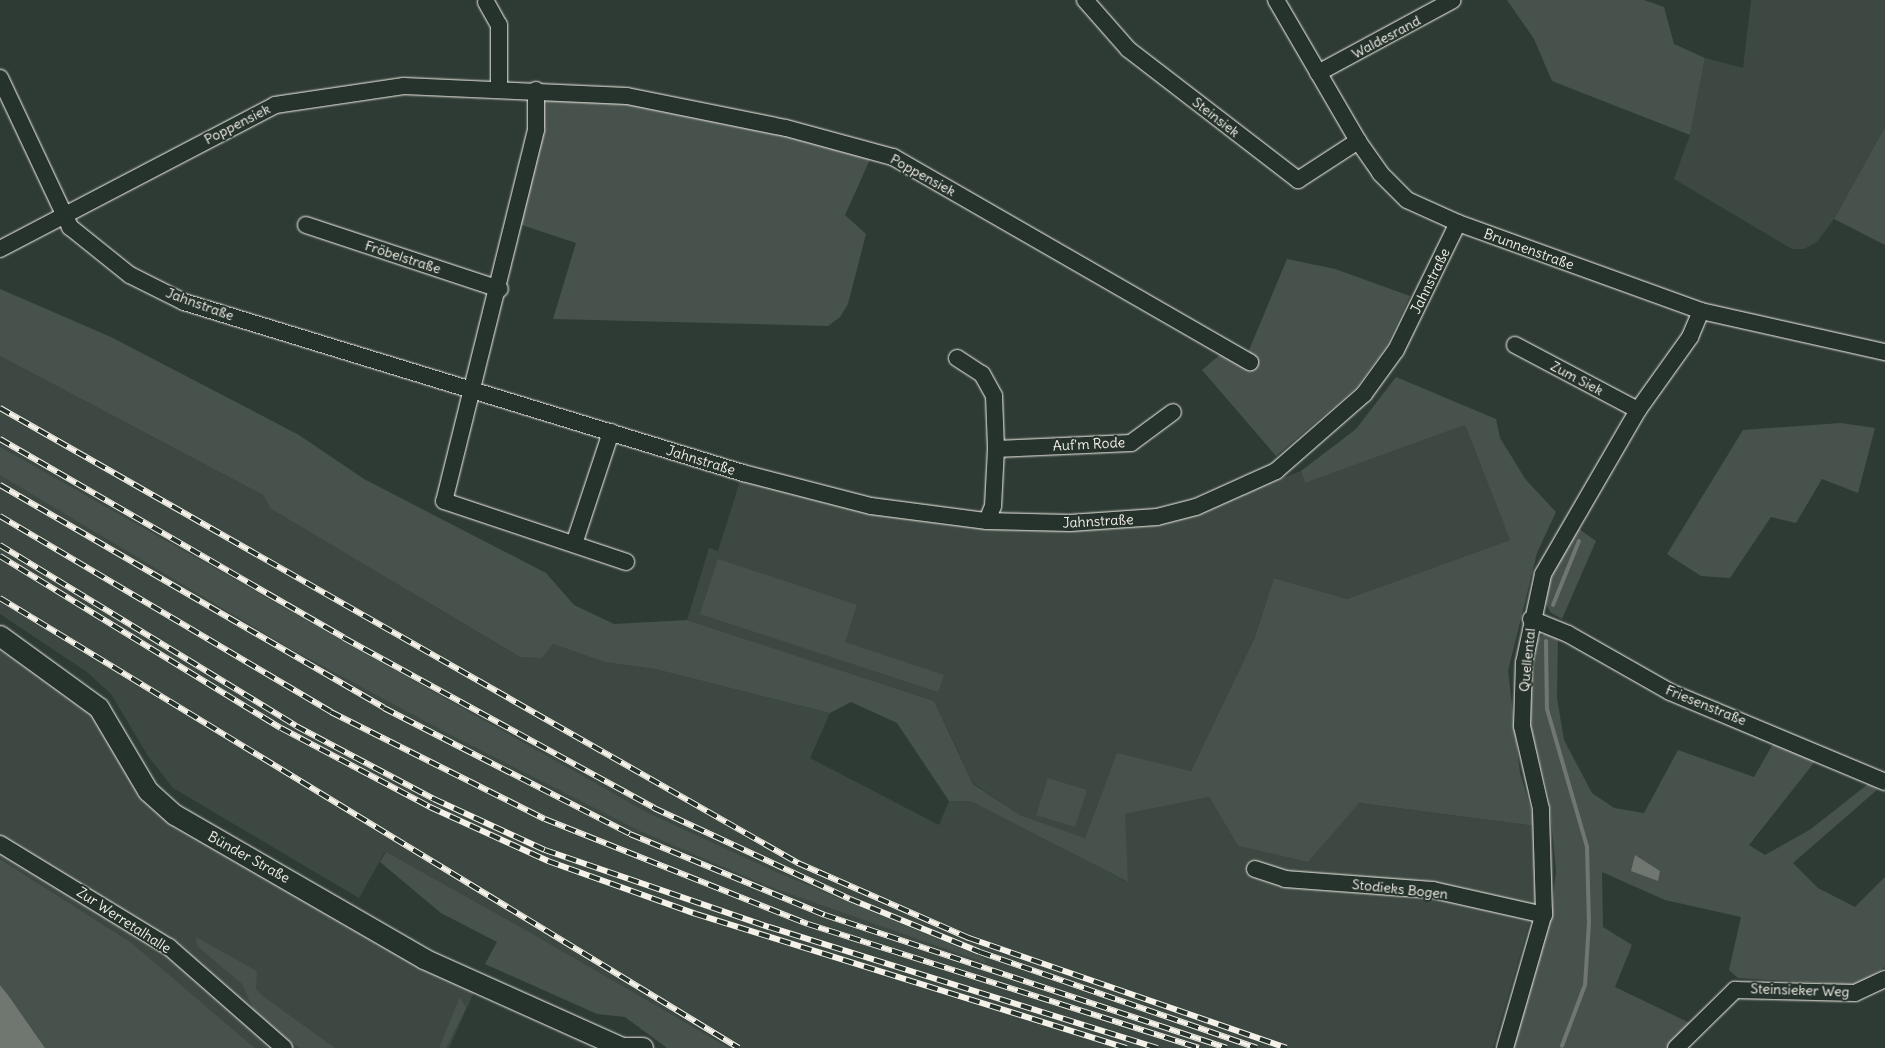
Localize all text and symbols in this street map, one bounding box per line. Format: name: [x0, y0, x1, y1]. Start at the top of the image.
street label: Waldesrand: [1349, 12, 1423, 62]
street label: Steinsiek: [1189, 93, 1243, 141]
street label: Poppensiek: [201, 100, 273, 148]
street label: Poppensiek: [888, 150, 958, 200]
street label: Brunnenstraße: [1482, 225, 1576, 273]
street label: Fröbelstraße: [363, 237, 443, 277]
street label: Jahnstraße: [1407, 245, 1453, 317]
street label: Jahnstraße: [164, 284, 236, 324]
street label: Zum Siek: [1548, 357, 1606, 399]
street label: Auf'm Rode: [1052, 434, 1126, 454]
street label: Jahnstraße: [665, 442, 737, 478]
street label: Jahnstraße: [1062, 511, 1134, 531]
street label: Quellental: [1515, 627, 1539, 693]
street label: Friesenstraße: [1663, 681, 1749, 729]
street label: Bünder Straße: [205, 828, 293, 886]
street label: Stodieks Bogen: [1351, 876, 1449, 902]
street label: Zur Werretalhalle: [74, 883, 174, 957]
street label: Steinsieker Weg: [1750, 980, 1850, 1000]

